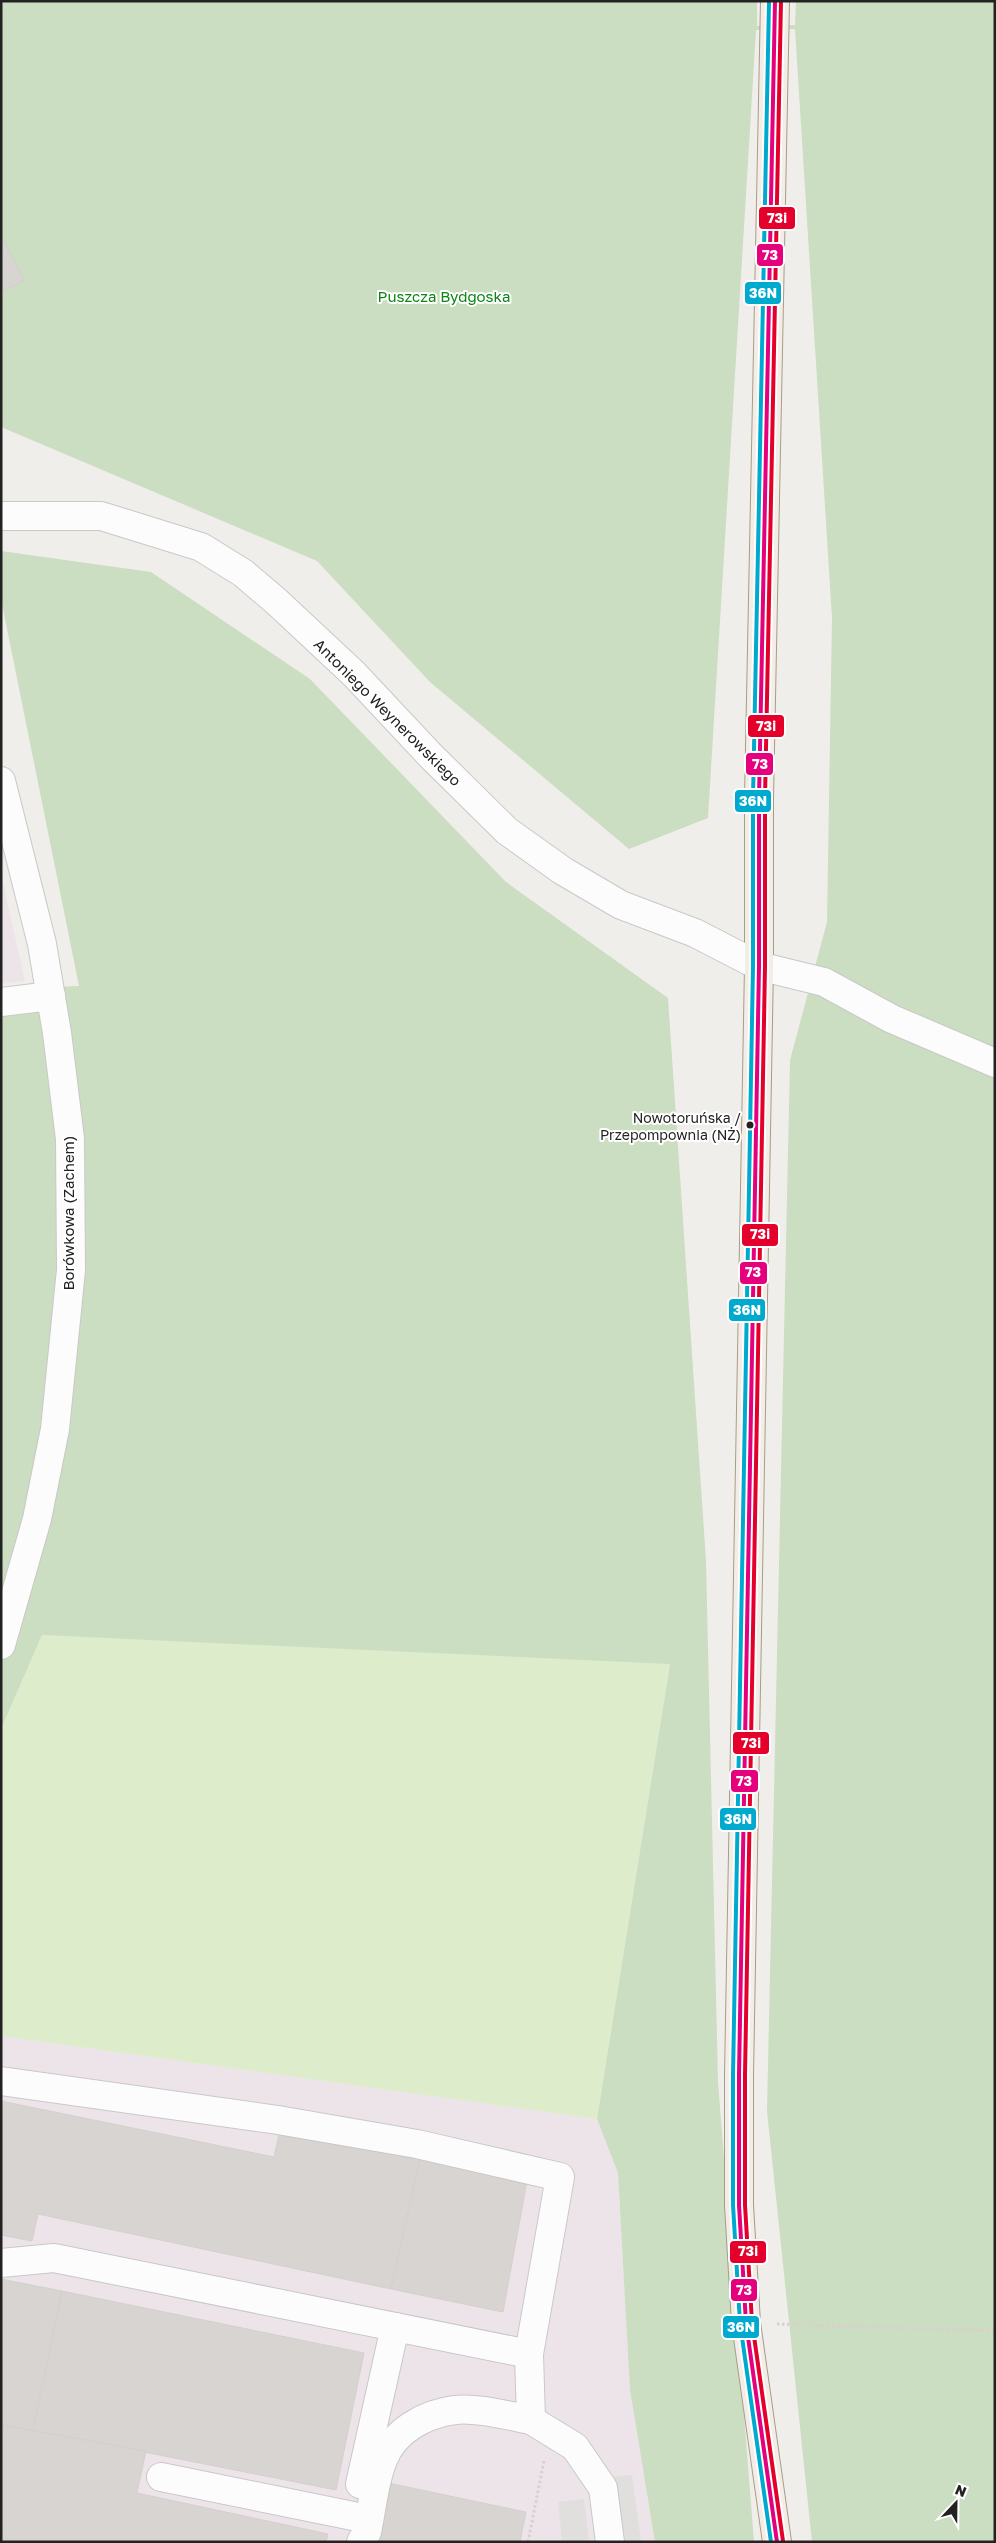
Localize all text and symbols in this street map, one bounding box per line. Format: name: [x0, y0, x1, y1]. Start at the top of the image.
line badge: 73i: [758, 206, 796, 230]
text: 73i: [767, 209, 787, 226]
line badge: 73: [756, 243, 784, 267]
text: 73: [762, 246, 778, 263]
line badge: 36N: [744, 281, 782, 305]
text: 36N: [749, 284, 777, 301]
park label: Puszcza Bydgoska: [378, 287, 510, 305]
street label: Antoniego Weynerowskiego: [311, 635, 465, 789]
line badge: 73i: [747, 714, 785, 738]
text: 73i: [756, 717, 776, 734]
line badge: 73: [745, 752, 774, 776]
text: 73: [752, 755, 768, 772]
line badge: 36N: [734, 789, 772, 813]
text: 36N: [739, 792, 767, 809]
place label: Nowotoruńska / Przepompownia (NŻ): [600, 1109, 741, 1143]
marker: Nowotoruńska / Przepompownia (NŻ): [745, 1120, 755, 1130]
street label: Borówkowa (Zachem): [59, 1135, 77, 1291]
line badge: 73i: [741, 1223, 779, 1247]
text: 73i: [750, 1225, 770, 1242]
line badge: 73: [739, 1261, 768, 1285]
text: 73: [745, 1263, 761, 1280]
line badge: 36N: [728, 1298, 766, 1322]
text: 36N: [733, 1301, 761, 1318]
line badge: 73i: [732, 1731, 770, 1755]
text: 73i: [741, 1734, 761, 1751]
line badge: 73: [730, 1769, 759, 1793]
text: 73: [736, 1772, 752, 1789]
line badge: 36N: [719, 1807, 757, 1831]
text: 36N: [724, 1810, 752, 1827]
line badge: 73i: [729, 2240, 767, 2264]
text: 73i: [738, 2242, 758, 2259]
line badge: 73: [730, 2278, 758, 2302]
text: 73: [736, 2281, 752, 2298]
line badge: 36N: [722, 2315, 760, 2339]
text: 36N: [727, 2318, 755, 2335]
north arrow: [931, 2478, 981, 2528]
text: N: [953, 2481, 969, 2500]

